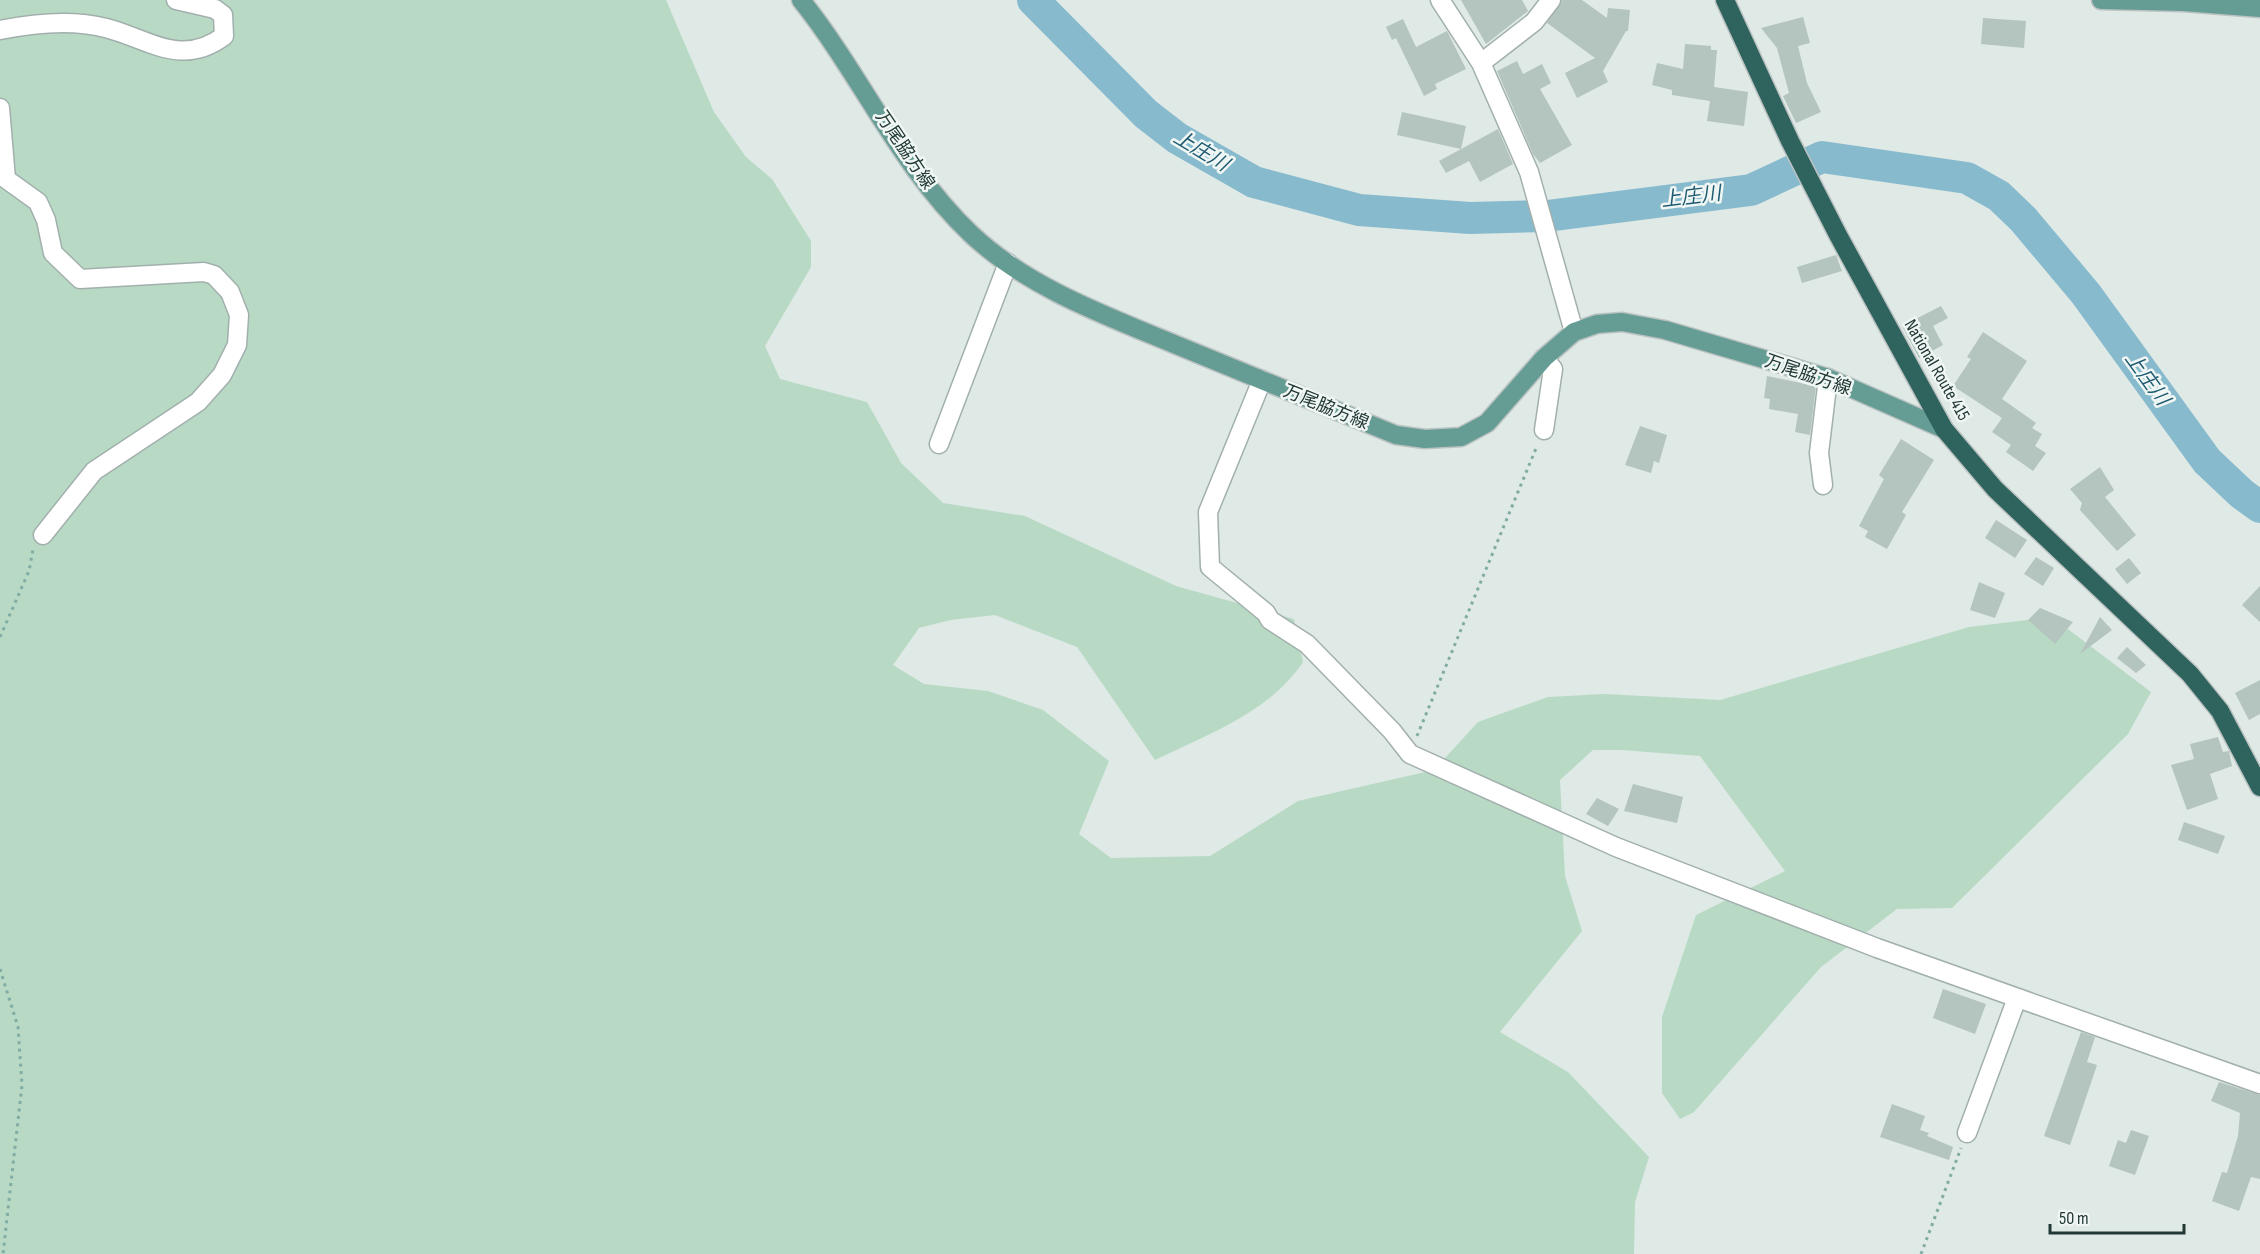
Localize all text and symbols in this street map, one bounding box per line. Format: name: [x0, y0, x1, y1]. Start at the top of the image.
street label: 万尾脇方線: [871, 107, 939, 193]
water label: 上庄川: [1169, 125, 1235, 178]
water label: 上庄川: [1660, 181, 1724, 213]
street label: National Route 415: [1900, 316, 1974, 424]
water label: 上庄川: [2120, 348, 2176, 412]
street label: 万尾脇方線: [1762, 350, 1854, 400]
street label: 万尾脇方線: [1280, 380, 1372, 434]
scale bar: [2050, 1197, 2184, 1235]
text: 50 m: [2059, 1208, 2089, 1229]

